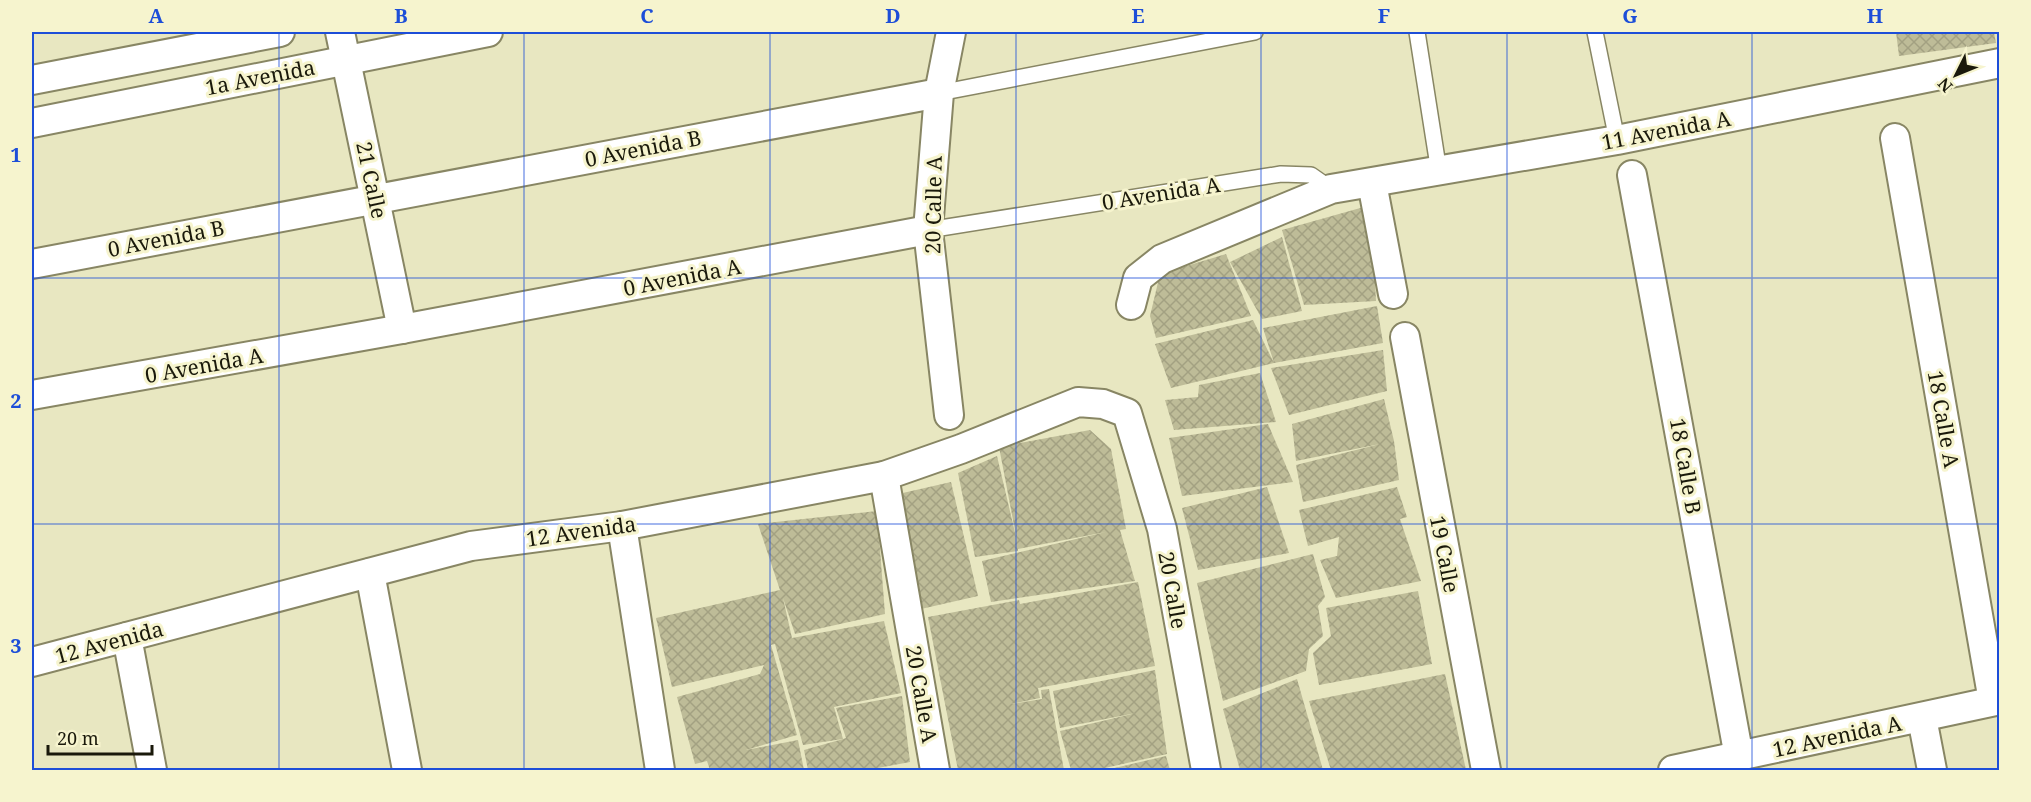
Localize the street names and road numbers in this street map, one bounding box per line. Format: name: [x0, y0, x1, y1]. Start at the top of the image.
street label: 1a Avenida: [203, 53, 317, 101]
street label: 11 Avenida A: [1599, 104, 1733, 156]
street label: 0 Avenida B: [582, 123, 704, 173]
street label: 21 Calle: [350, 139, 394, 221]
street label: 20 Calle A: [918, 155, 948, 254]
street label: 0 Avenida A: [1100, 170, 1222, 216]
street label: 0 Avenida B: [105, 213, 227, 263]
street label: 0 Avenida A: [621, 252, 743, 302]
street label: 0 Avenida A: [143, 341, 265, 389]
street label: 18 Calle A: [1922, 368, 1966, 470]
street label: 18 Calle B: [1664, 416, 1708, 516]
street label: 12 Avenida: [524, 509, 638, 553]
street label: 19 Calle: [1424, 513, 1466, 595]
street label: 20 Calle: [1152, 549, 1194, 631]
street label: 12 Avenida: [52, 614, 166, 670]
street label: 20 Calle A: [900, 643, 944, 745]
street label: 12 Avenida A: [1770, 709, 1904, 763]

